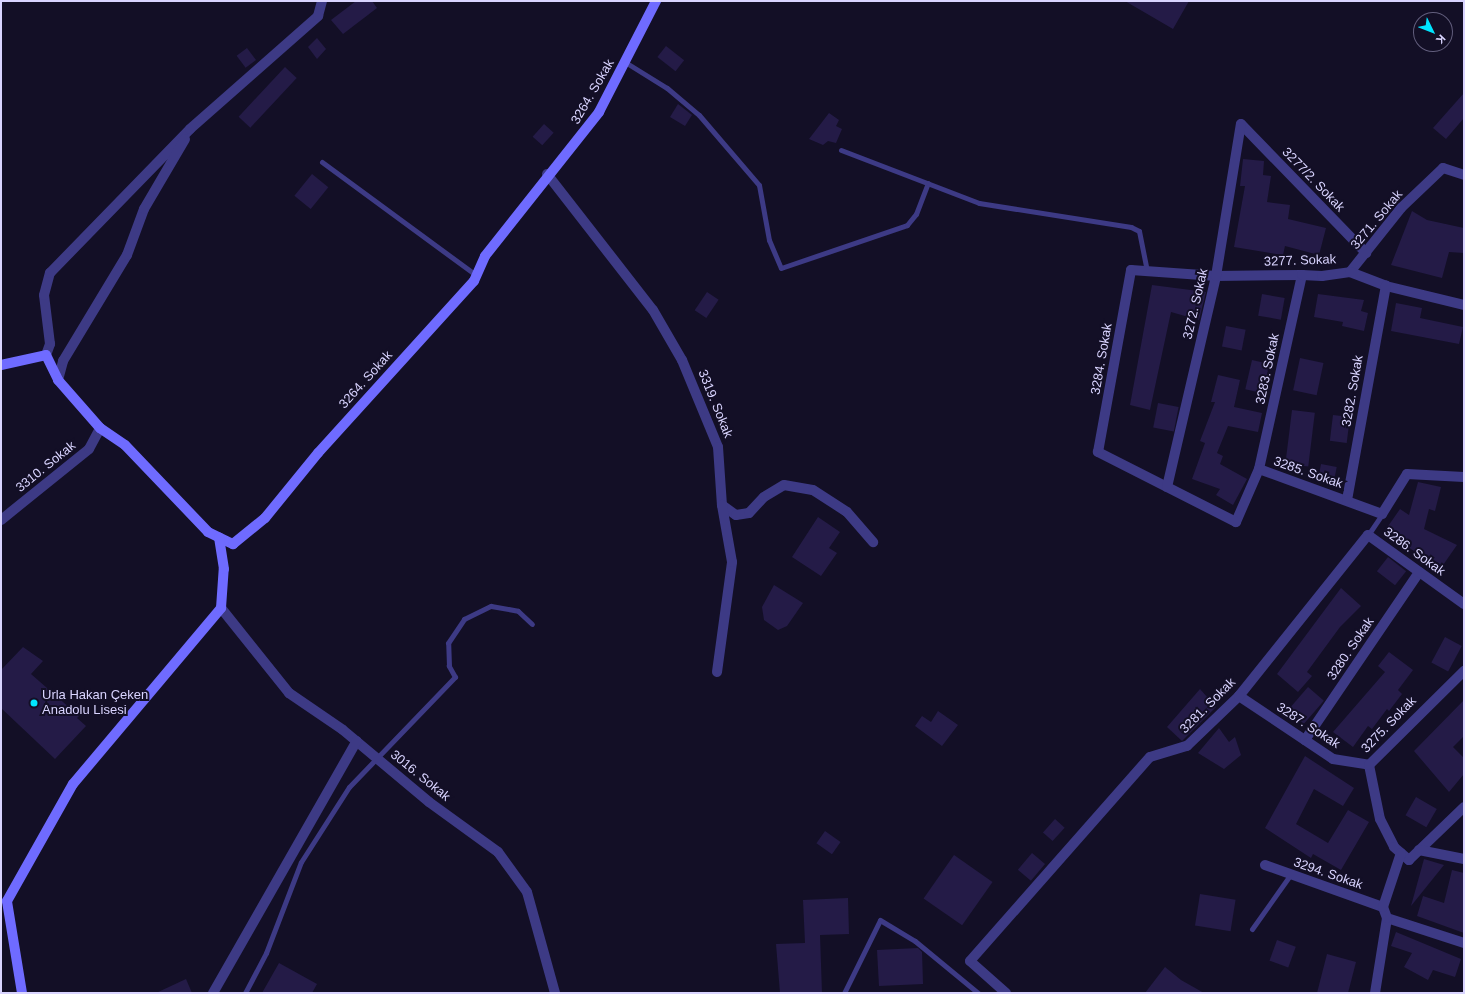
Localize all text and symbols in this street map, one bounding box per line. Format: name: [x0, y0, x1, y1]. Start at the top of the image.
north arrow: [1413, 12, 1453, 52]
text: K: [1434, 32, 1448, 46]
street label: 3264. Sokak: [568, 57, 618, 127]
street label: 3277/2. Sokak: [1279, 145, 1347, 215]
street label: 3271. Sokak: [1348, 187, 1406, 253]
street label: 3277. Sokak: [1264, 252, 1336, 270]
street label: 3272. Sokak: [1180, 267, 1212, 341]
street label: 3284. Sokak: [1088, 322, 1116, 396]
street label: 3283. Sokak: [1253, 332, 1283, 406]
street label: 3264. Sokak: [336, 348, 396, 412]
street label: 3282. Sokak: [1339, 354, 1367, 428]
street label: 3319. Sokak: [694, 368, 736, 440]
street label: 3310. Sokak: [13, 438, 79, 496]
street label: 3285. Sokak: [1271, 454, 1345, 492]
street label: 3286. Sokak: [1380, 524, 1448, 580]
street label: 3280. Sokak: [1324, 615, 1378, 683]
street label: 3281. Sokak: [1177, 675, 1239, 737]
place label: Urla Hakan Çeken Anadolu Lisesi: [42, 688, 148, 719]
street label: 3275. Sokak: [1358, 694, 1420, 756]
marker: Urla Hakan Çeken Anadolu Lisesi: [29, 698, 39, 708]
street label: 3287. Sokak: [1273, 700, 1343, 752]
street label: 3016. Sokak: [387, 747, 453, 805]
street label: 3294. Sokak: [1291, 855, 1365, 893]

